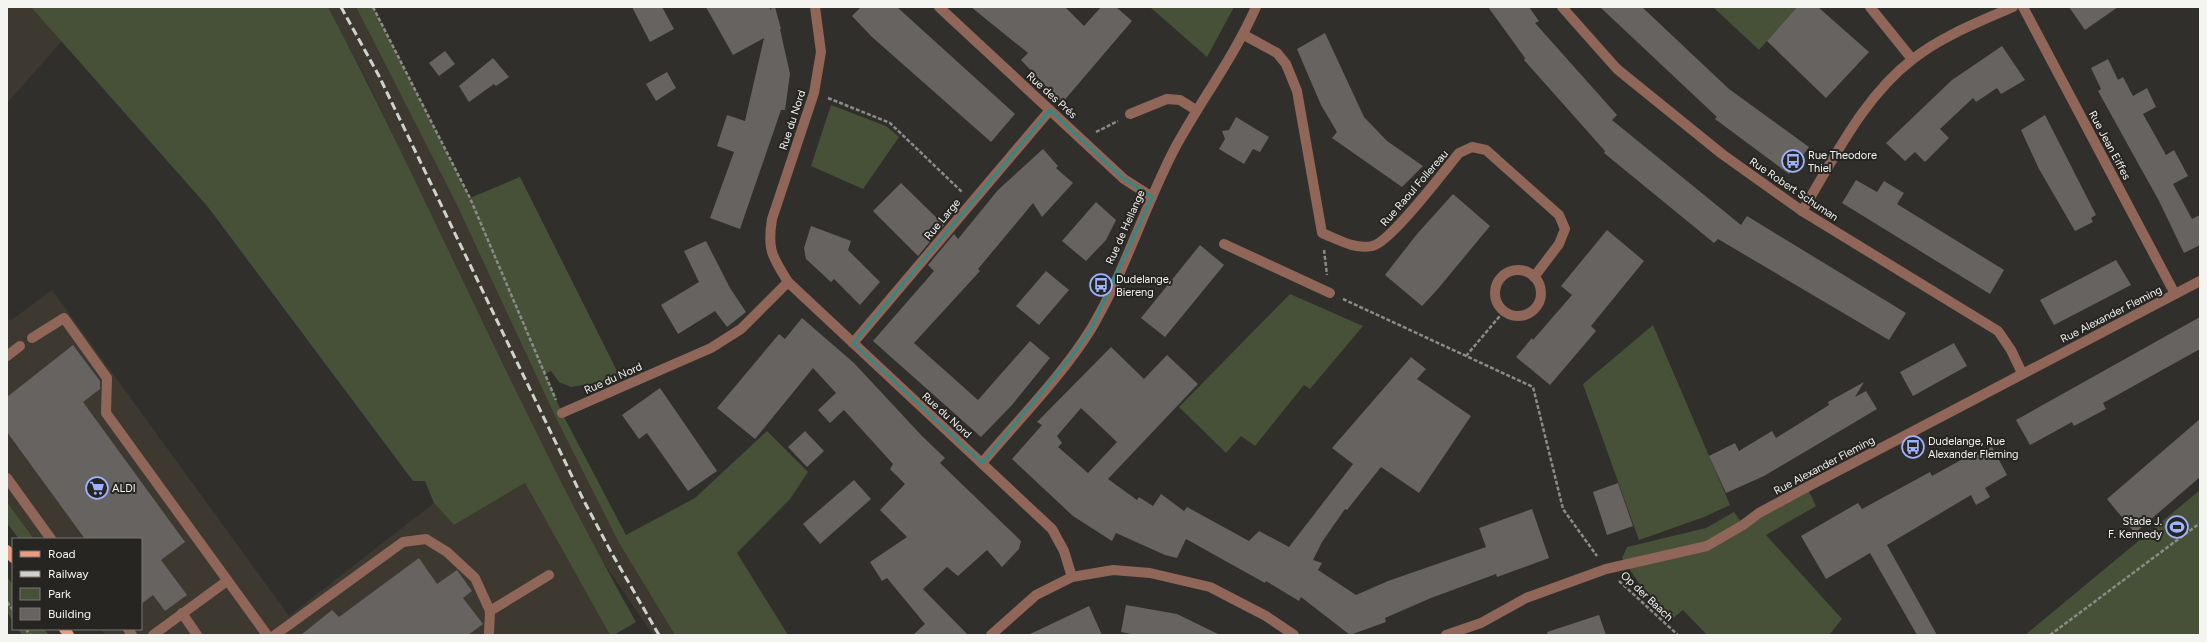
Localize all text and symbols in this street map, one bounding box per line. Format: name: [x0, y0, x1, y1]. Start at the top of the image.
street label: Rue des Prés: [1024, 69, 1080, 121]
street label: Rue du Nord: [777, 89, 808, 152]
street label: Rue Jean Eiffes: [2086, 109, 2133, 182]
street label: Rue Raoul Follereau: [1378, 148, 1451, 229]
bus stop icon: Rue Theodore Thiel: [1780, 148, 1806, 174]
place label: Rue Theodore Thiel: [1808, 149, 1877, 175]
street label: Rue Robert Schuman: [1747, 155, 1841, 224]
street label: Rue de Hellange: [1103, 188, 1148, 266]
street label: Rue Large: [922, 196, 963, 242]
bus stop icon: Dudelange, Biereng: [1088, 272, 1114, 298]
place label: Dudelange, Biereng: [1116, 273, 1172, 299]
street label: Rue Alexander Fleming: [2058, 283, 2164, 346]
street label: Rue du Nord: [582, 360, 644, 397]
street label: Rue du Nord: [919, 390, 974, 441]
street label: Rue Alexander Fleming: [1772, 433, 1877, 498]
bus stop icon: Dudelange, Rue Alexander Fleming: [1900, 434, 1926, 460]
place label: Dudelange, Rue Alexander Fleming: [1928, 435, 2019, 461]
supermarket icon: ALDI: [84, 475, 110, 501]
place label: ALDI: [112, 482, 136, 495]
sports icon: Stade J. F. Kennedy: [2164, 514, 2190, 540]
place label: Stade J. F. Kennedy: [2108, 515, 2162, 541]
legend: [12, 538, 142, 630]
text: Road: [48, 547, 76, 561]
text: Railway: [48, 567, 89, 581]
street label: Op der Baach: [1618, 569, 1675, 624]
text: Park: [48, 587, 71, 601]
text: Building: [48, 607, 91, 621]

